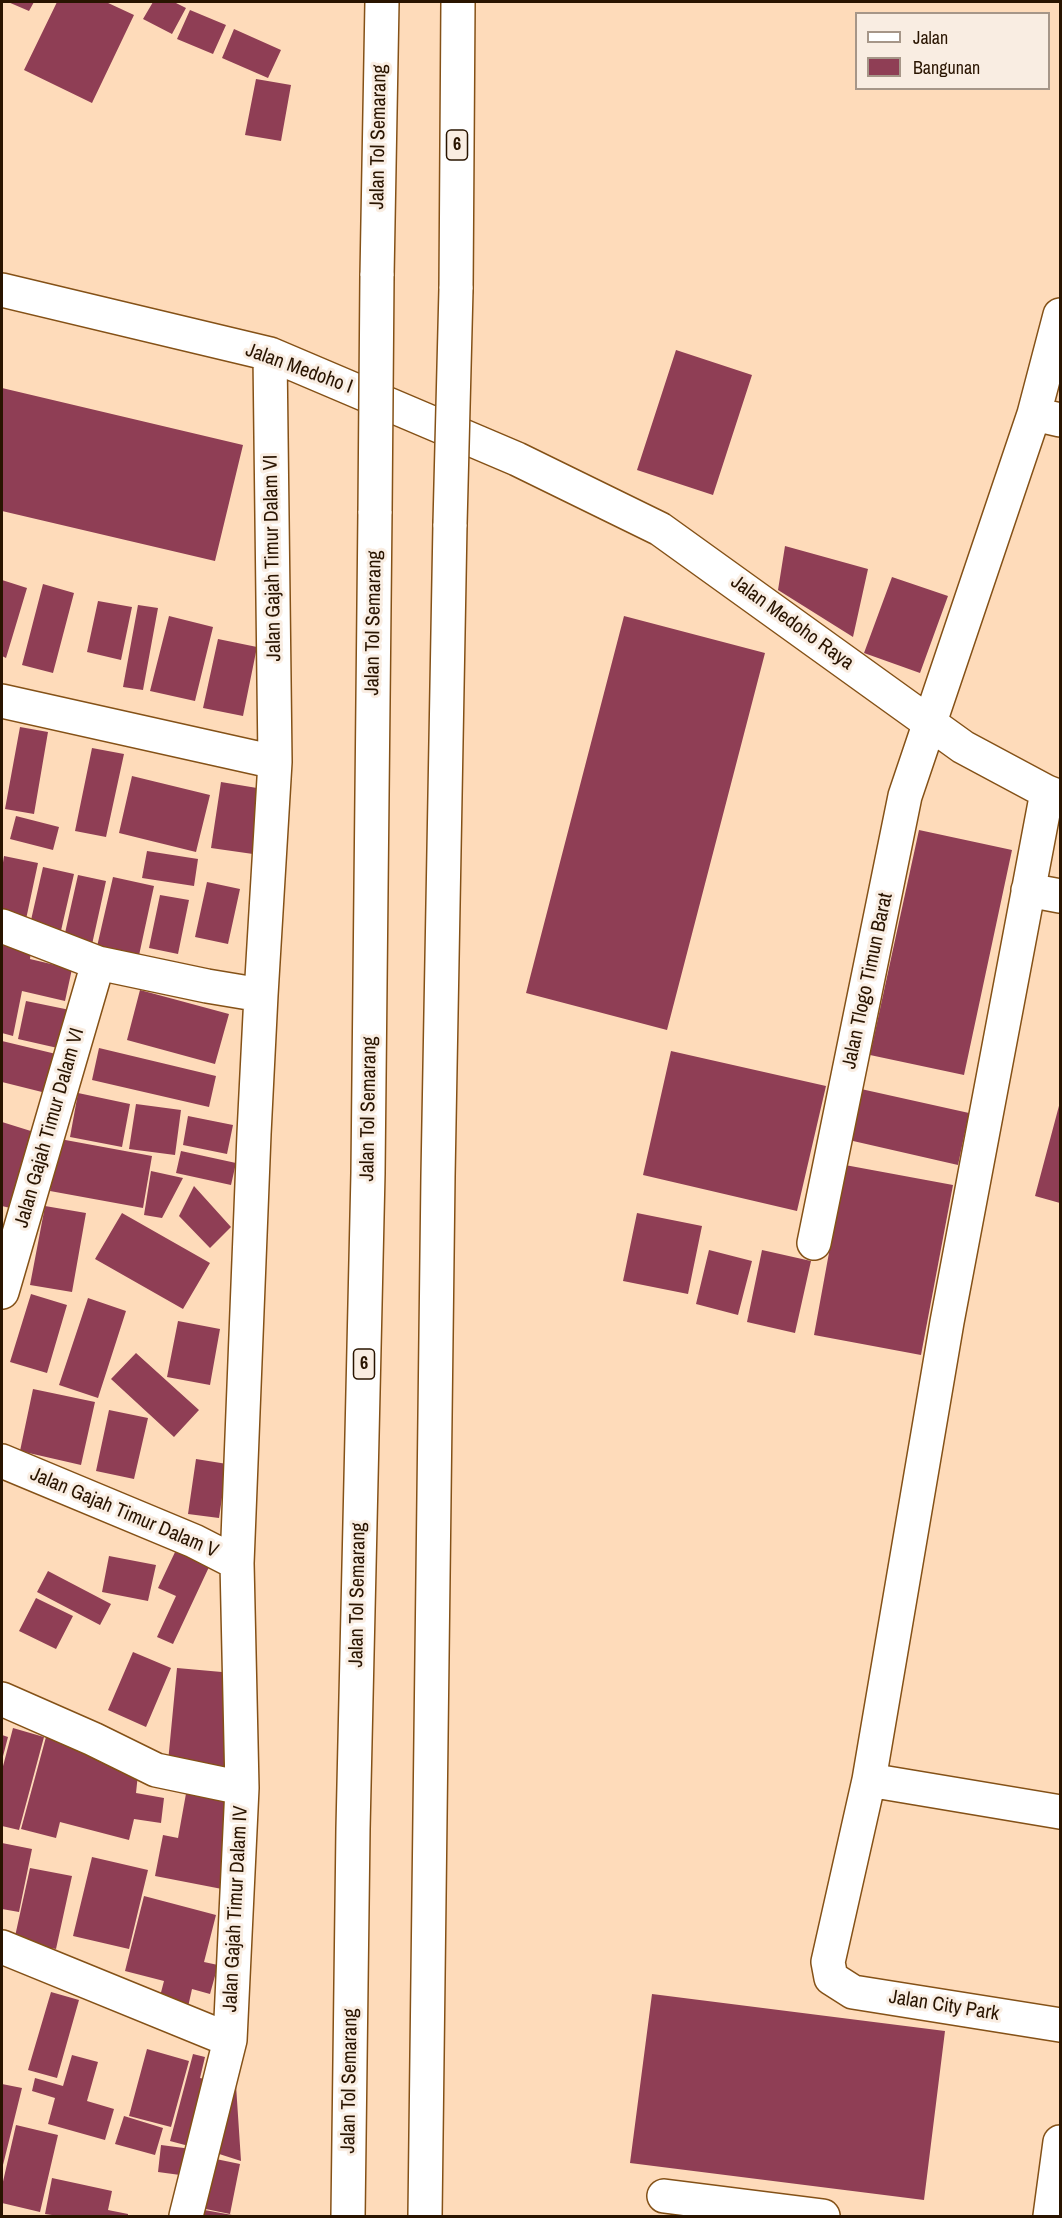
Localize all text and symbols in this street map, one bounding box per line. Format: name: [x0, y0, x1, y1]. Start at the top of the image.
legend: [855, 12, 1050, 90]
text: Jalan: [913, 25, 948, 50]
text: Bangunan: [913, 55, 980, 80]
street label: Jalan Tol Semarang: [366, 64, 392, 210]
road number: 6: [446, 130, 468, 160]
street label: Jalan Medoho I: [242, 339, 356, 399]
street label: Jalan Gajah Timur Dalam VI: [259, 455, 287, 661]
street label: Jalan Tol Semarang: [361, 550, 387, 696]
street label: Jalan Medoho Raya: [726, 570, 858, 676]
street label: Jalan Tlogo Timun Barat: [838, 891, 898, 1071]
street label: Jalan Gajah Timur Dalam VI: [10, 1025, 90, 1231]
street label: Jalan Tol Semarang: [356, 1036, 382, 1182]
road number: 6: [354, 1349, 374, 1379]
street label: Jalan Gajah Timur Dalam V: [26, 1462, 222, 1564]
street label: Jalan Tol Semarang: [345, 1522, 371, 1668]
street label: Jalan Gajah Timur Dalam IV: [219, 1805, 253, 2013]
street label: Jalan City Park: [887, 1985, 1001, 2027]
street label: Jalan Tol Semarang: [337, 2008, 363, 2154]

